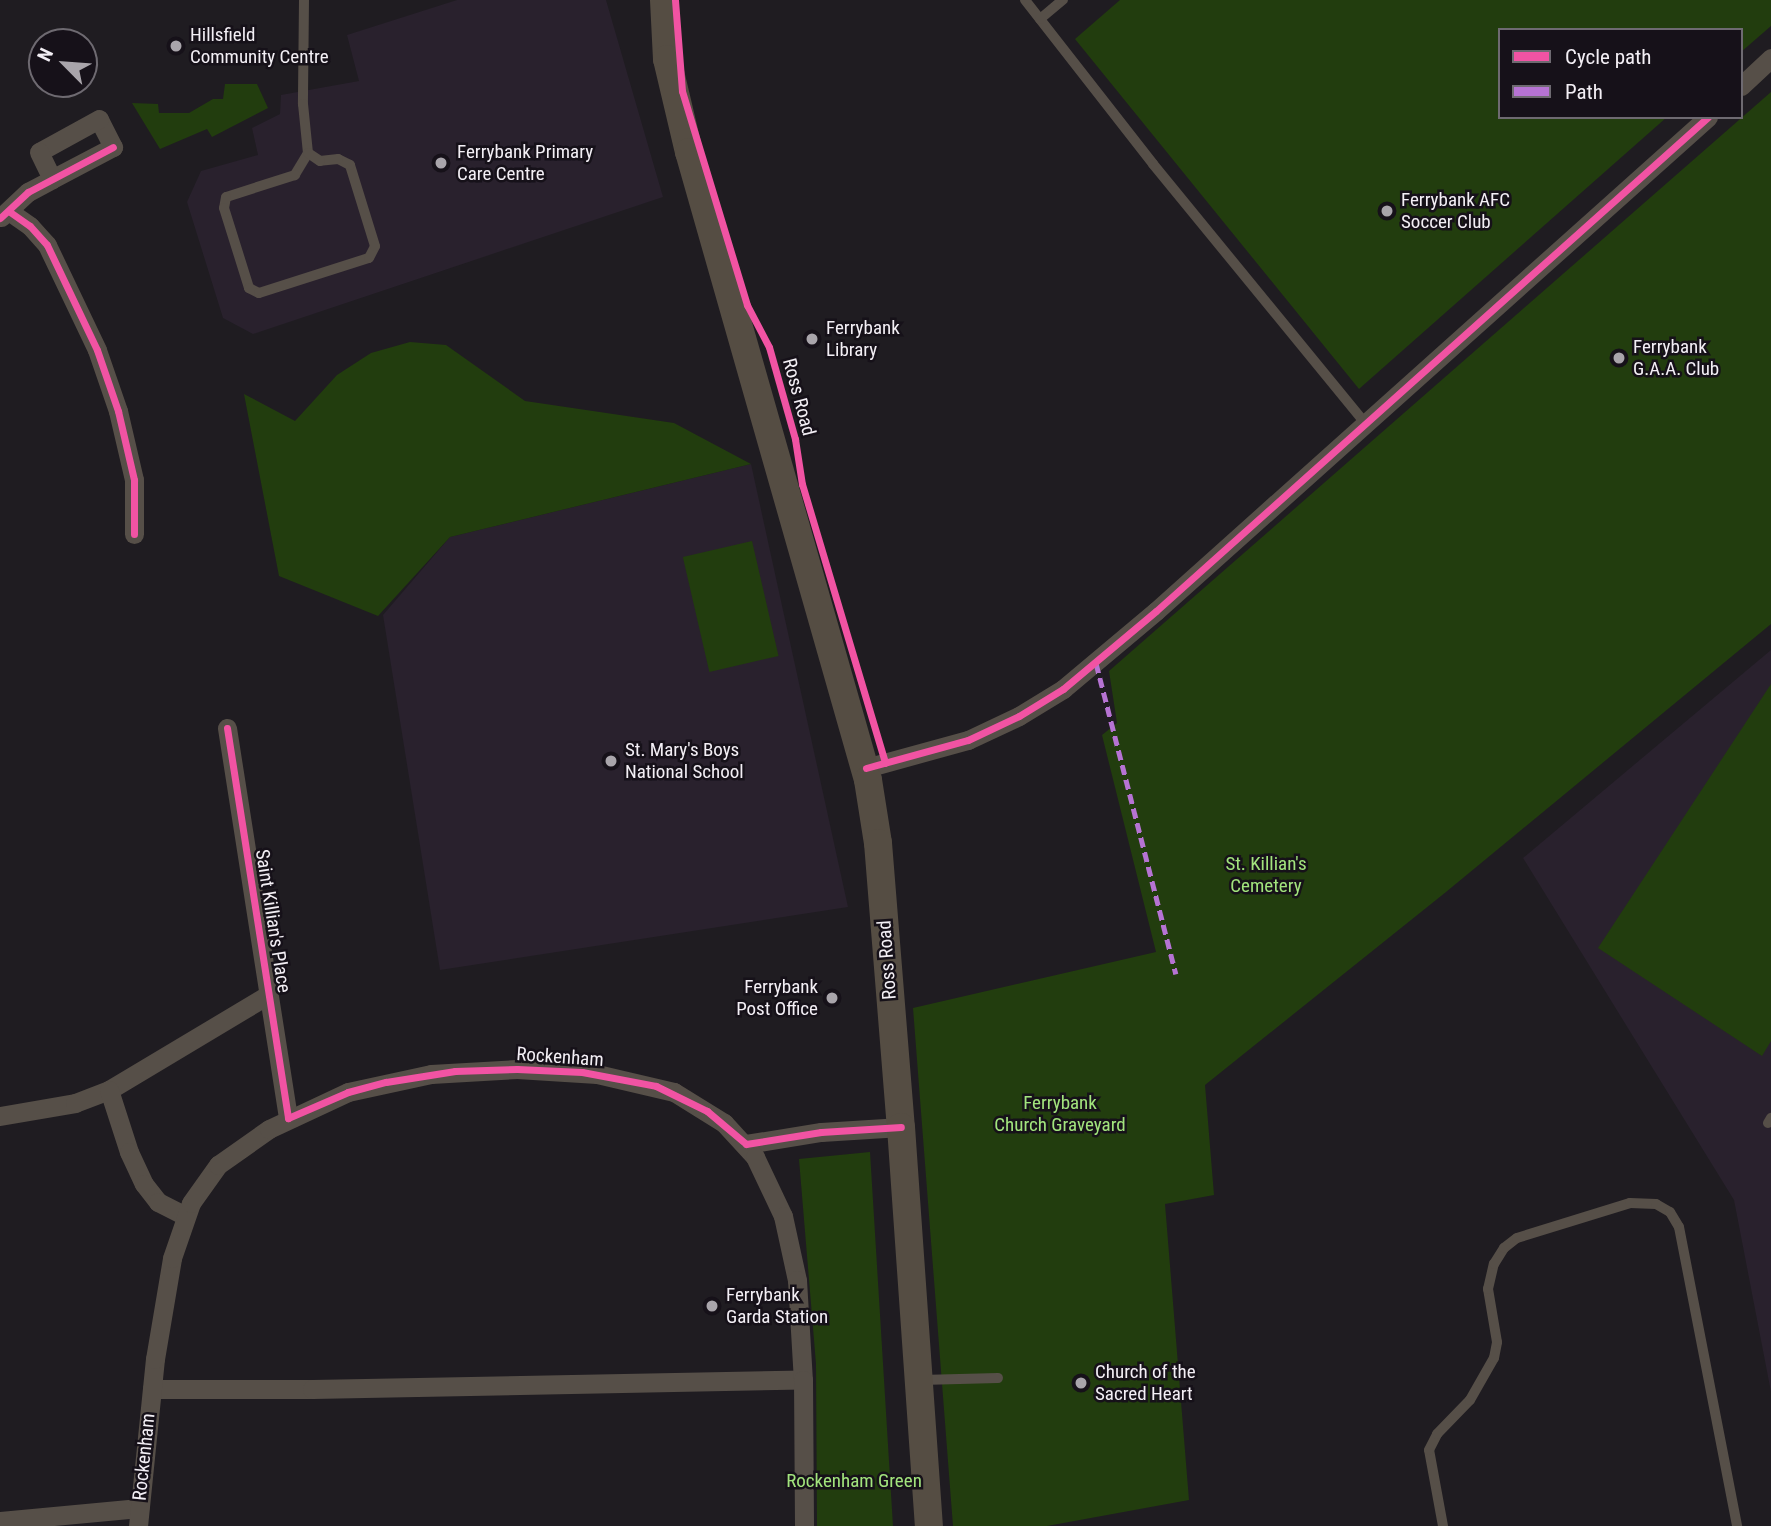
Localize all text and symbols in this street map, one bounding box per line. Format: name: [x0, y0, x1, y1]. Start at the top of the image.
place label: Hillsfield Community Centre: [190, 24, 329, 68]
north arrow: [28, 28, 98, 98]
legend: [1498, 28, 1743, 119]
marker: Hillsfield Community Centre: [168, 38, 184, 54]
text: N: [32, 45, 58, 65]
text: Cycle path: [1565, 45, 1651, 69]
text: Path: [1565, 80, 1603, 104]
place label: Ferrybank Primary Care Centre: [457, 141, 593, 185]
marker: Ferrybank Primary Care Centre: [431, 153, 451, 173]
place label: Ferrybank AFC Soccer Club: [1401, 189, 1510, 233]
marker: Ferrybank AFC Soccer Club: [1379, 203, 1395, 219]
place label: Ferrybank Library: [826, 317, 900, 361]
marker: Ferrybank Library: [804, 331, 820, 347]
place label: Ferrybank G.A.A. Club: [1633, 336, 1719, 380]
marker: Ferrybank G.A.A. Club: [1611, 350, 1627, 366]
street label: Ross Road: [778, 356, 820, 438]
place label: St. Mary's Boys National School: [625, 739, 744, 783]
marker: St. Mary's Boys National School: [603, 753, 619, 769]
street label: Saint Killian's Place: [250, 848, 296, 994]
park label: St. Killian's Cemetery: [1225, 853, 1307, 897]
street label: Ross Road: [873, 920, 901, 1000]
place label: Ferrybank Post Office: [736, 976, 818, 1020]
marker: Ferrybank Post Office: [824, 990, 840, 1006]
street label: Rockenham: [516, 1043, 604, 1071]
park label: Ferrybank Church Graveyard: [994, 1092, 1126, 1136]
place label: Ferrybank Garda Station: [726, 1284, 828, 1328]
marker: Ferrybank Garda Station: [704, 1298, 720, 1314]
place label: Church of the Sacred Heart: [1095, 1361, 1196, 1405]
marker: Church of the Sacred Heart: [1073, 1375, 1089, 1391]
street label: Rockenham: [128, 1412, 160, 1502]
park label: Rockenham Green: [786, 1470, 922, 1492]

